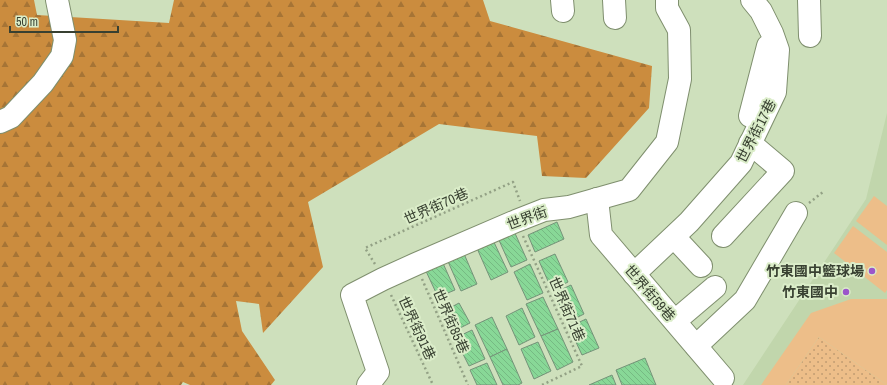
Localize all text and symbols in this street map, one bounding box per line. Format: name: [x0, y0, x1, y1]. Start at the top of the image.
scale bar: [10, 8, 118, 34]
text: 50 m: [16, 14, 38, 30]
street label: 世界街17巷: [732, 96, 780, 166]
street label: 世界街70巷: [401, 184, 471, 228]
street label: 世界街: [504, 202, 550, 234]
street label: 世界街59巷: [621, 261, 679, 325]
place label: 竹東國中籃球場: [766, 262, 864, 280]
marker: 竹東國中籃球場: [867, 266, 877, 276]
street label: 世界街71巷: [545, 274, 589, 344]
place label: 竹東國中: [782, 283, 838, 301]
street label: 世界街85巷: [429, 286, 473, 356]
marker: 竹東國中: [841, 287, 851, 297]
street label: 世界街91巷: [394, 293, 440, 363]

